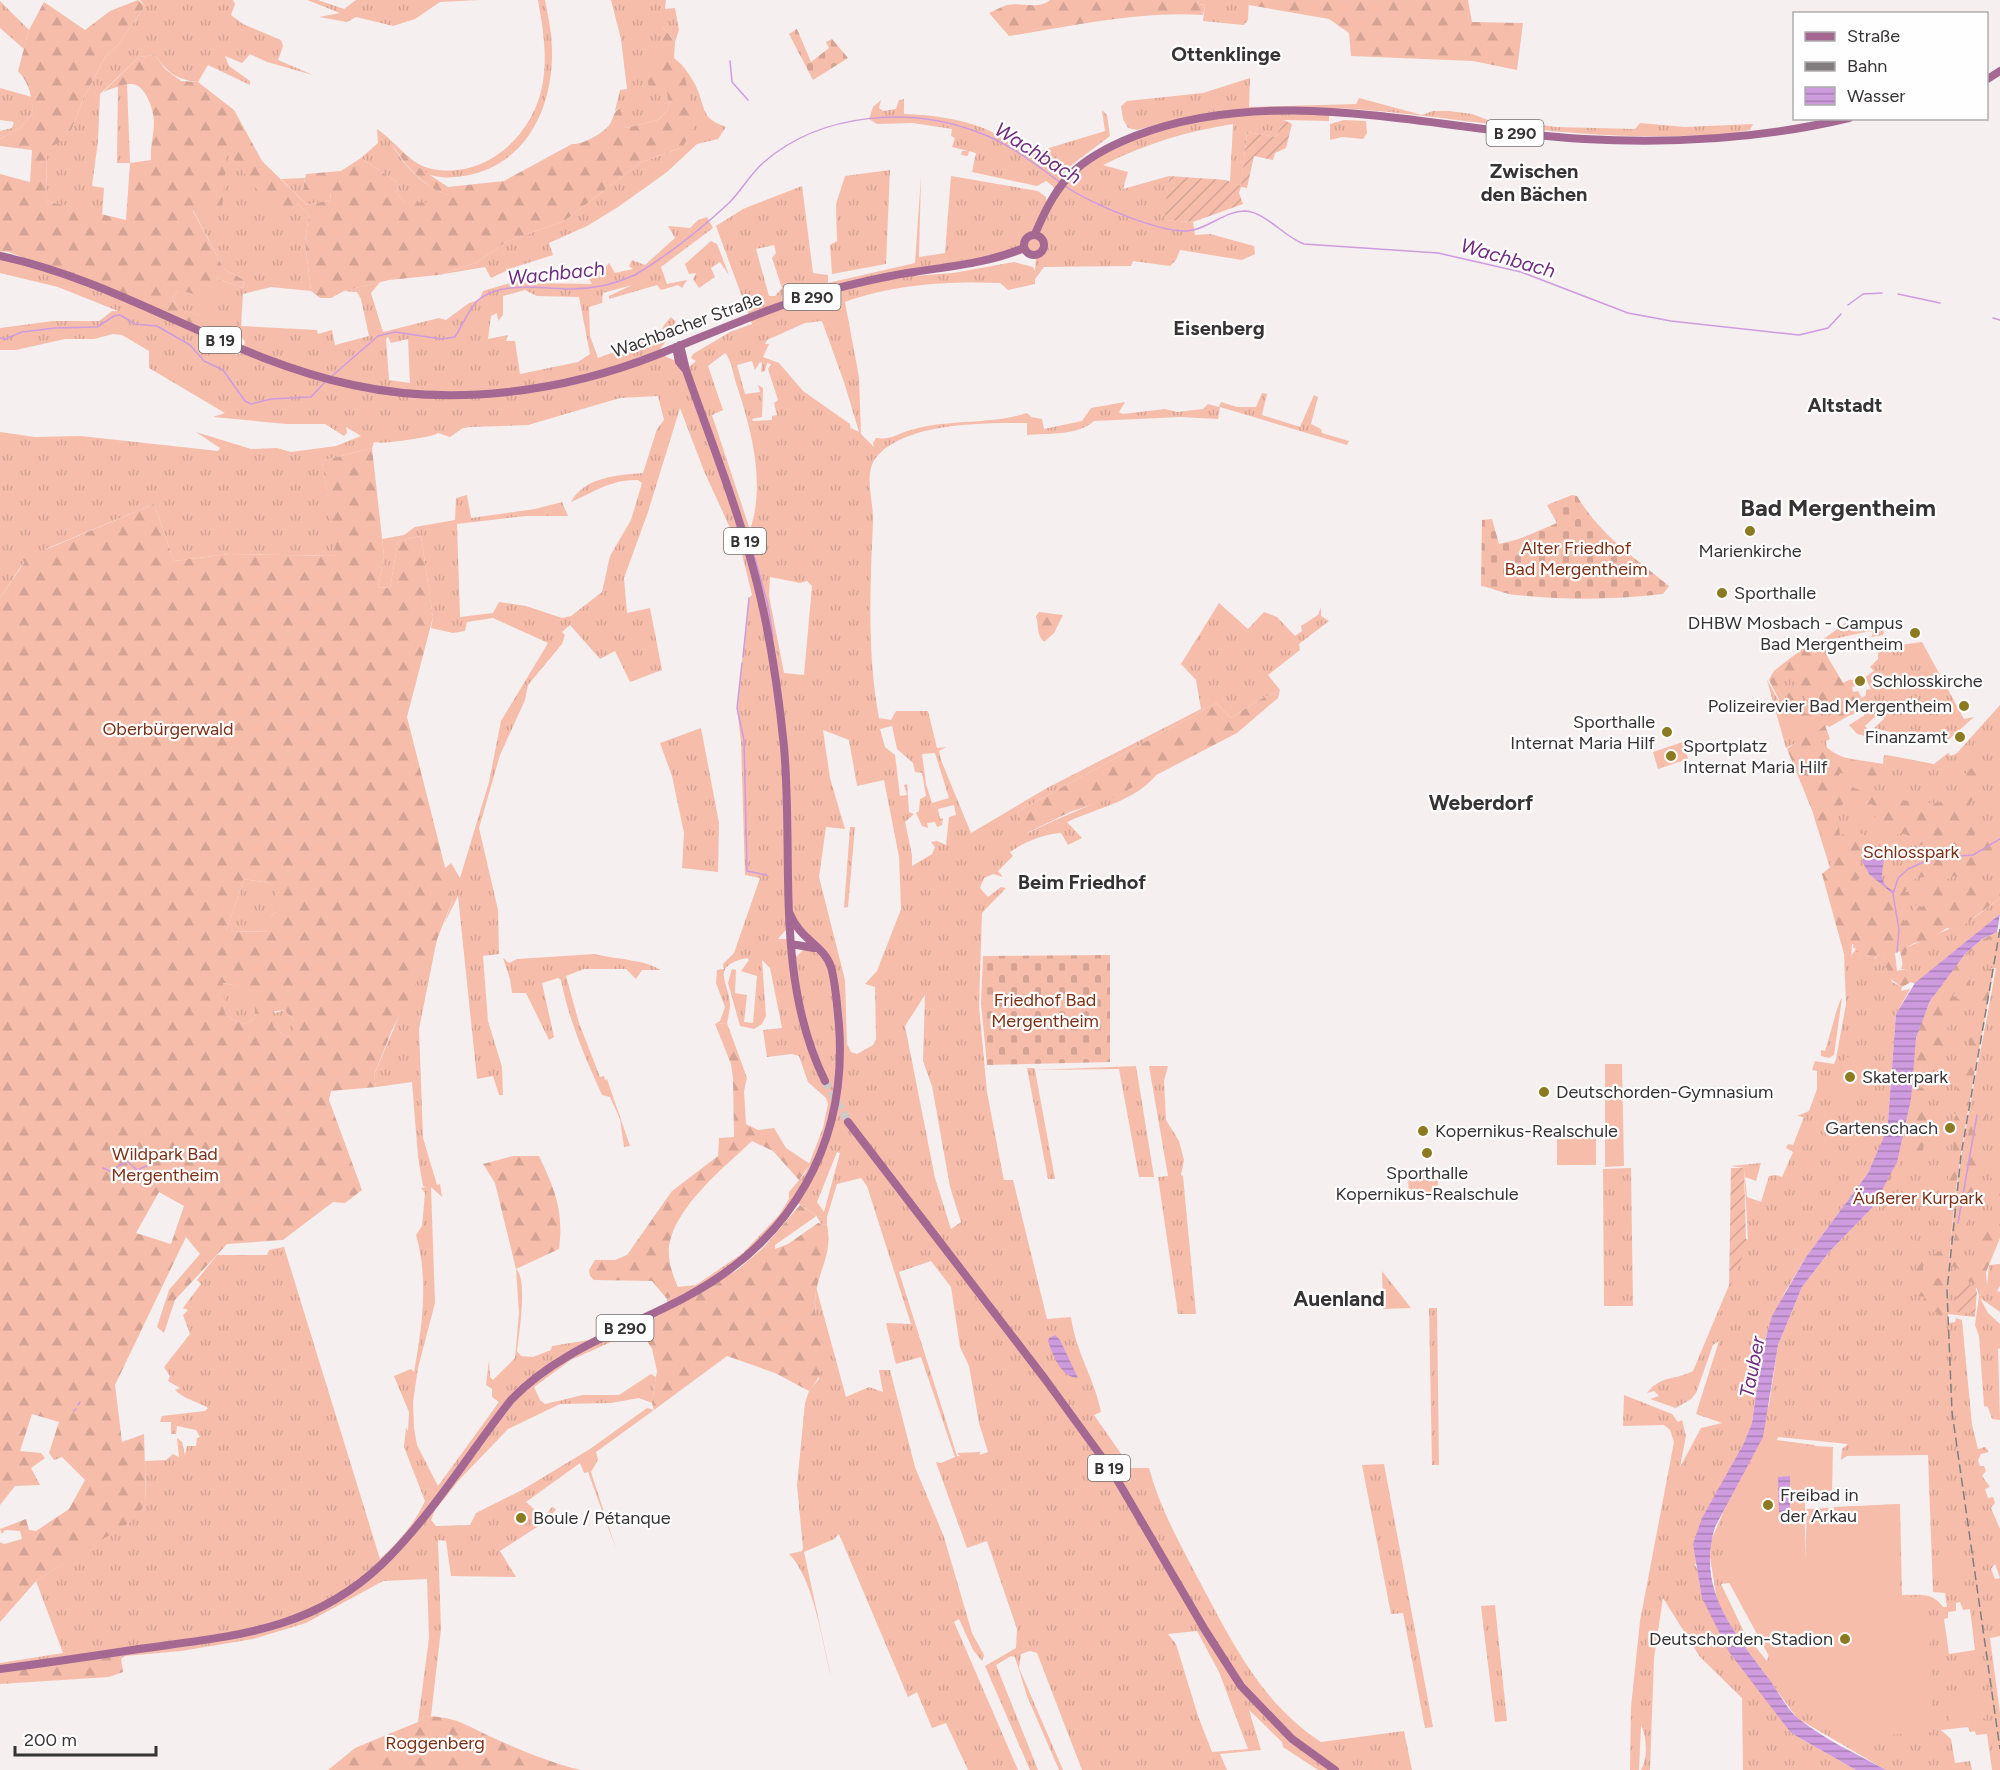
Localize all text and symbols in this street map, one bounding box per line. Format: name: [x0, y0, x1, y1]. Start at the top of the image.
legend: [1793, 12, 1988, 120]
text: Straße: [1847, 25, 1900, 47]
district label: Ottenklinge: [1171, 42, 1281, 66]
text: Bahn: [1847, 55, 1887, 77]
text: Wasser: [1847, 85, 1905, 107]
water label: Wachbach: [990, 117, 1086, 189]
road number: B 290: [1486, 120, 1544, 146]
district label: Zwischen den Bächen: [1481, 159, 1587, 206]
water label: Wachbach: [1458, 233, 1558, 283]
water label: Wachbach: [506, 256, 606, 290]
road number: B 290: [784, 284, 840, 310]
street label: Wachbacher Straße: [609, 288, 765, 362]
district label: Eisenberg: [1173, 316, 1265, 340]
road number: B 19: [199, 327, 241, 353]
district label: Altstadt: [1807, 393, 1883, 417]
district label: Bad Mergentheim: [1740, 493, 1936, 522]
marker: Marienkirche: [1743, 524, 1757, 538]
road number: B 19: [724, 528, 766, 554]
park label: Alter Friedhof Bad Mergentheim: [1505, 537, 1647, 580]
place label: Marienkirche: [1698, 540, 1802, 562]
place label: Sporthalle: [1734, 582, 1816, 604]
marker: Sporthalle: [1715, 586, 1729, 600]
place label: DHBW Mosbach - Campus Bad Mergentheim: [1688, 612, 1903, 655]
marker: DHBW Mosbach - Campus Bad Mergentheim: [1908, 626, 1922, 640]
place label: Schlosskirche: [1872, 670, 1983, 692]
marker: Schlosskirche: [1853, 674, 1867, 688]
place label: Polizeirevier Bad Mergentheim: [1708, 695, 1952, 717]
marker: Polizeirevier Bad Mergentheim: [1957, 699, 1971, 713]
place label: Sporthalle Internat Maria Hilf: [1510, 711, 1655, 754]
park label: Oberbürgerwald: [102, 718, 234, 740]
marker: Sporthalle Internat Maria Hilf: [1660, 725, 1674, 739]
place label: Finanzamt: [1865, 726, 1948, 748]
marker: Finanzamt: [1953, 730, 1967, 744]
place label: Sportplatz Internat Maria Hilf: [1683, 735, 1828, 778]
marker: Sportplatz Internat Maria Hilf: [1664, 749, 1678, 763]
district label: Weberdorf: [1429, 790, 1534, 815]
park label: Schlosspark: [1863, 841, 1960, 863]
district label: Beim Friedhof: [1018, 870, 1146, 894]
park label: Friedhof Bad Mergentheim: [991, 989, 1099, 1032]
place label: Skaterpark: [1862, 1066, 1948, 1088]
marker: Skaterpark: [1843, 1070, 1857, 1084]
place label: Deutschorden-Gymnasium: [1556, 1081, 1773, 1103]
marker: Deutschorden-Gymnasium: [1537, 1085, 1551, 1099]
place label: Gartenschach: [1825, 1117, 1938, 1139]
place label: Kopernikus-Realschule: [1435, 1120, 1618, 1142]
marker: Gartenschach: [1943, 1121, 1957, 1135]
marker: Kopernikus-Realschule: [1416, 1124, 1430, 1138]
park label: Wildpark Bad Mergentheim: [111, 1143, 219, 1186]
marker: Sporthalle Kopernikus-Realschule: [1420, 1146, 1434, 1160]
place label: Sporthalle Kopernikus-Realschule: [1336, 1162, 1519, 1205]
park label: Äußerer Kurpark: [1853, 1187, 1983, 1209]
district label: Auenland: [1293, 1286, 1385, 1311]
road number: B 290: [596, 1315, 654, 1341]
water label: Tauber: [1734, 1333, 1770, 1400]
road number: B 19: [1088, 1455, 1130, 1481]
place label: Freibad in der Arkau: [1780, 1484, 1859, 1527]
marker: Freibad in der Arkau: [1761, 1498, 1775, 1512]
place label: Boule / Pétanque: [533, 1507, 671, 1529]
marker: Boule / Pétanque: [514, 1511, 528, 1525]
place label: Deutschorden-Stadion: [1649, 1628, 1833, 1650]
marker: Deutschorden-Stadion: [1838, 1632, 1852, 1646]
scale bar: [15, 1719, 156, 1757]
text: 200 m: [24, 1729, 77, 1751]
park label: Roggenberg: [385, 1732, 485, 1754]

